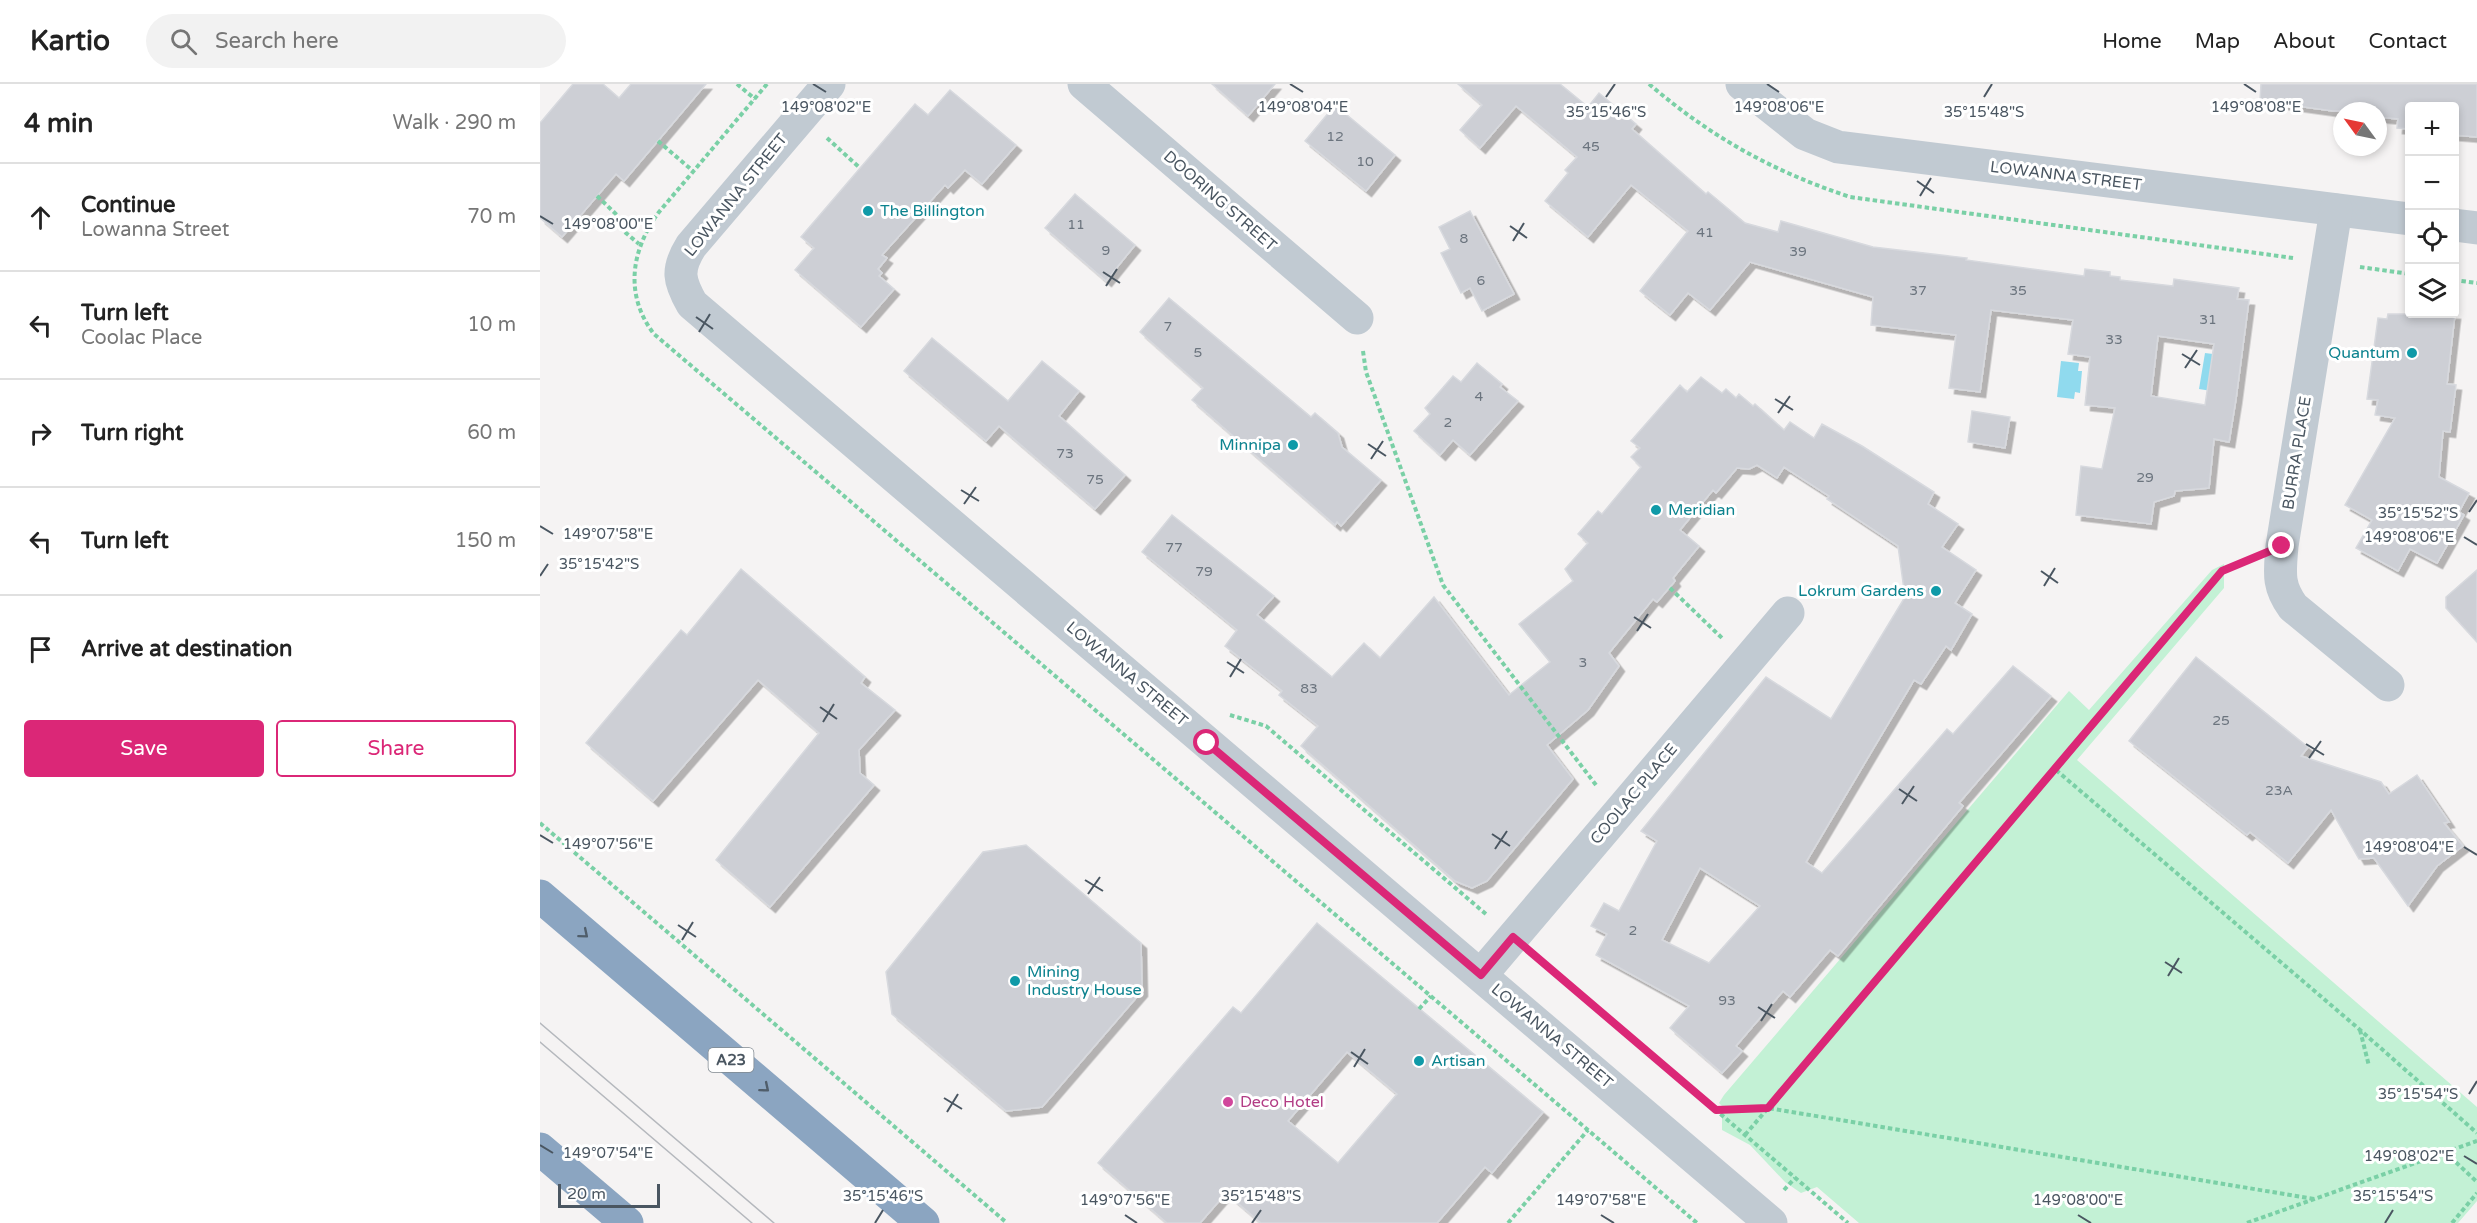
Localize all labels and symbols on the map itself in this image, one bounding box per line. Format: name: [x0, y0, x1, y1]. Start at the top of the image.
text: 149°08'02"E: [781, 98, 871, 116]
text: 149°08'04"E: [1258, 98, 1348, 116]
text: 149°08'06"E: [1734, 98, 1824, 116]
text: 149°08'08"E: [2211, 98, 2301, 116]
north arrow: [2333, 102, 2387, 156]
text: 35°15'46"S: [1566, 103, 1646, 121]
text: 35°15'48"S: [1944, 103, 2024, 121]
house number: 12: [1326, 128, 1344, 145]
street label: LOWANNA STREET: [680, 129, 792, 261]
house number: 45: [1582, 138, 1600, 155]
street label: DOORING STREET: [1159, 146, 1281, 256]
house number: 10: [1356, 153, 1374, 170]
street label: LOWANNA STREET: [1989, 157, 2143, 195]
place label: The Billington: [880, 201, 985, 221]
marker: The Billington: [861, 204, 875, 218]
text: 149°08'00"E: [563, 215, 653, 233]
house number: 11: [1067, 216, 1085, 233]
house number: 41: [1696, 224, 1714, 241]
house number: 8: [1460, 230, 1469, 247]
house number: 9: [1102, 242, 1110, 259]
house number: 39: [1789, 243, 1807, 260]
house number: 6: [1477, 272, 1486, 289]
house number: 37: [1909, 282, 1927, 299]
house number: 35: [2009, 282, 2027, 299]
house number: 31: [2199, 311, 2217, 328]
house number: 7: [1164, 318, 1172, 335]
house number: 33: [2105, 331, 2123, 348]
place label: Quantum: [2328, 343, 2400, 363]
house number: 5: [1194, 344, 1202, 361]
marker: Quantum: [2405, 346, 2419, 360]
house number: 4: [1475, 388, 1484, 405]
street label: BURRA PLACE: [2278, 395, 2316, 511]
house number: 2: [1444, 414, 1452, 431]
place label: Minnipa: [1219, 435, 1281, 455]
marker: Minnipa: [1286, 438, 1300, 452]
house number: 73: [1056, 445, 1074, 462]
house number: 29: [2136, 469, 2154, 486]
house number: 75: [1086, 471, 1104, 488]
place label: Meridian: [1668, 500, 1735, 520]
marker: Meridian: [1649, 503, 1663, 517]
text: 35°15'52"S: [2378, 504, 2458, 522]
text: 149°07'58"E: [563, 525, 653, 543]
text: 149°08'06"E: [2364, 528, 2454, 546]
route end: [2268, 532, 2294, 558]
house number: 77: [1165, 539, 1183, 556]
text: 35°15'42"S: [559, 555, 639, 573]
house number: 79: [1195, 563, 1213, 580]
place label: Lokrum Gardens: [1798, 581, 1924, 601]
marker: Lokrum Gardens: [1929, 584, 1943, 598]
street label: LOWANNA STREET: [1062, 617, 1192, 731]
house number: 3: [1579, 654, 1587, 671]
house number: 83: [1300, 680, 1318, 697]
house number: 25: [2212, 712, 2230, 729]
route start: [1193, 729, 1219, 755]
street label: COOLAC PLACE: [1586, 740, 1682, 848]
house number: 23A: [2265, 782, 2293, 799]
text: 149°07'56"E: [563, 835, 653, 853]
text: 149°08'04"E: [2364, 838, 2454, 856]
house number: 2: [1629, 922, 1637, 939]
one-way arrow: [578, 927, 588, 938]
place label: Mining Industry House: [1027, 962, 1142, 1000]
marker: Mining Industry House: [1008, 974, 1022, 988]
street label: LOWANNA STREET: [1487, 979, 1617, 1093]
house number: 93: [1718, 992, 1736, 1009]
road number: A23: [708, 1048, 753, 1072]
place label: Artisan: [1431, 1051, 1485, 1071]
marker: Artisan: [1412, 1054, 1426, 1068]
one-way arrow: [758, 1081, 769, 1092]
text: 35°15'54"S: [2378, 1085, 2458, 1103]
place label: Deco Hotel: [1240, 1092, 1324, 1112]
marker: Deco Hotel: [1221, 1095, 1235, 1109]
text: 149°07'54"E: [563, 1144, 653, 1162]
text: 149°08'02"E: [2364, 1147, 2454, 1165]
scale bar: [558, 1181, 660, 1208]
text: 35°15'46"S: [843, 1187, 923, 1205]
text: 35°15'48"S: [1221, 1187, 1301, 1205]
text: 35°15'54"S: [2353, 1187, 2433, 1205]
text: 149°07'56"E: [1080, 1191, 1170, 1209]
text: 149°07'58"E: [1556, 1191, 1646, 1209]
text: 149°08'00"E: [2033, 1191, 2123, 1209]

